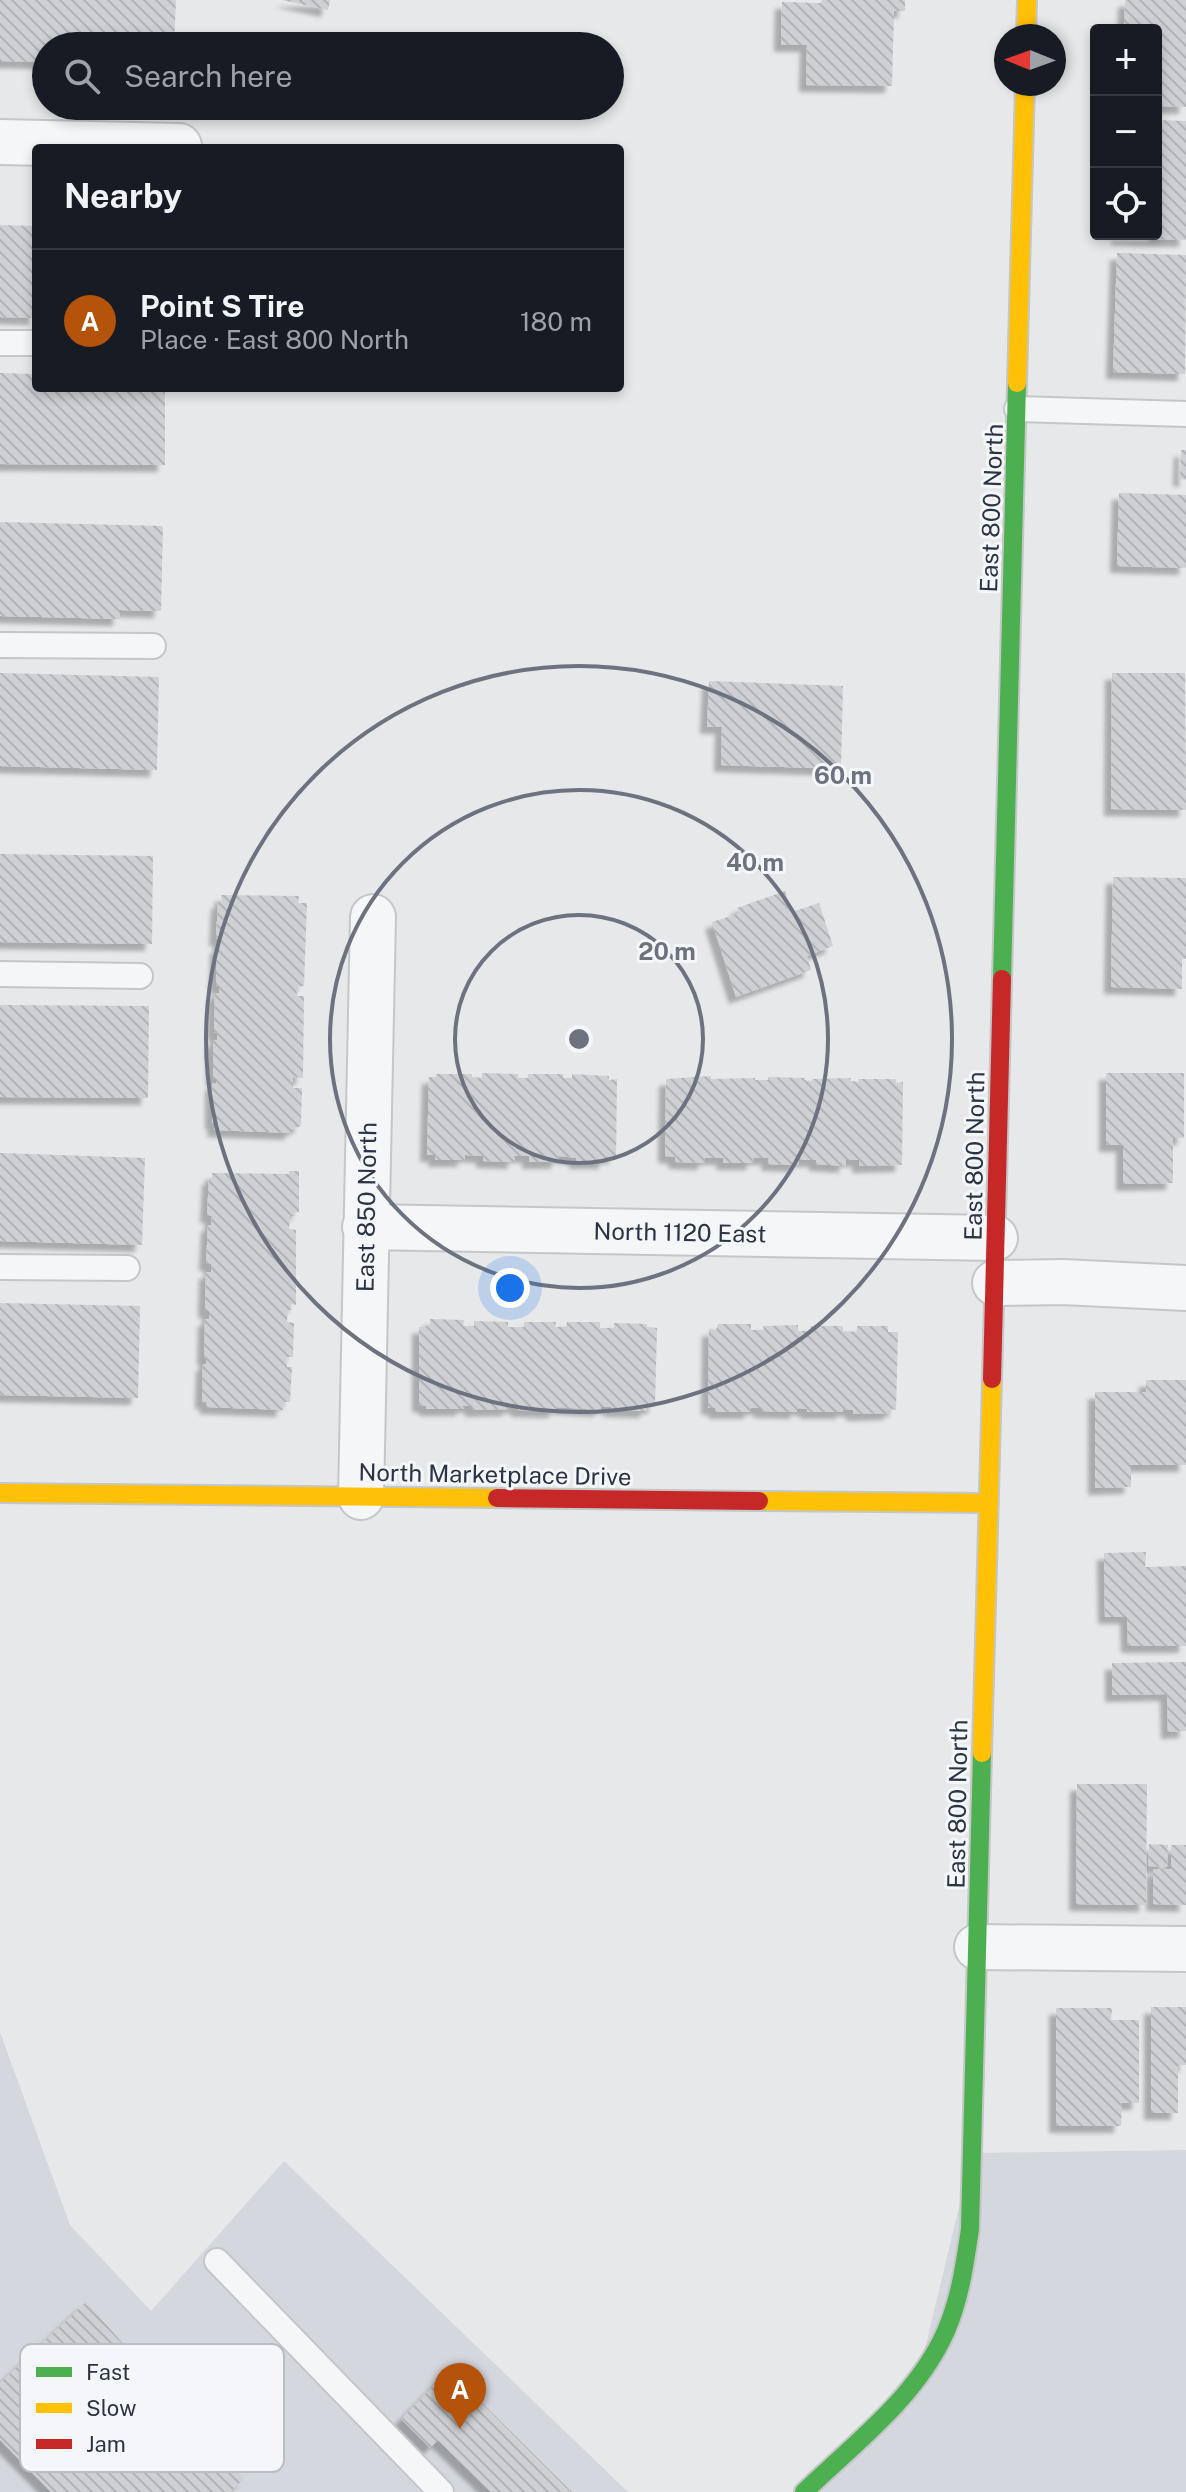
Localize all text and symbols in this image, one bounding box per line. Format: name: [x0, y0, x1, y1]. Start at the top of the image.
north arrow: [994, 24, 1066, 96]
map controls: [1090, 24, 1162, 240]
button: +: [1090, 24, 1162, 96]
search box: [32, 32, 624, 120]
icon: search: [60, 54, 104, 98]
text: Search here: [124, 58, 292, 94]
button: −: [1090, 96, 1162, 168]
button: locate: [1090, 168, 1162, 240]
text: Nearby: [64, 176, 182, 216]
text: Point S Tire: [140, 288, 305, 324]
text: A: [81, 306, 99, 337]
text: 180 m: [520, 306, 592, 337]
text: Place · East 800 North: [140, 324, 409, 355]
street label: East 800 North: [974, 423, 1008, 593]
text: 60 m: [814, 761, 872, 789]
text: 40 m: [726, 848, 784, 876]
text: 20 m: [638, 937, 696, 965]
centre of rings: [565, 1025, 593, 1053]
street label: East 800 North: [959, 1071, 989, 1241]
street label: East 850 North: [351, 1122, 381, 1292]
street label: North 1120 East: [593, 1216, 767, 1248]
your location: [490, 1268, 530, 1308]
street label: North Marketplace Drive: [358, 1458, 632, 1490]
street label: East 800 North: [942, 1719, 972, 1889]
legend: [20, 2344, 284, 2472]
text: Fast: [86, 2359, 130, 2385]
pin: A: [434, 2363, 486, 2429]
text: Slow: [86, 2395, 136, 2421]
text: Jam: [86, 2431, 126, 2457]

